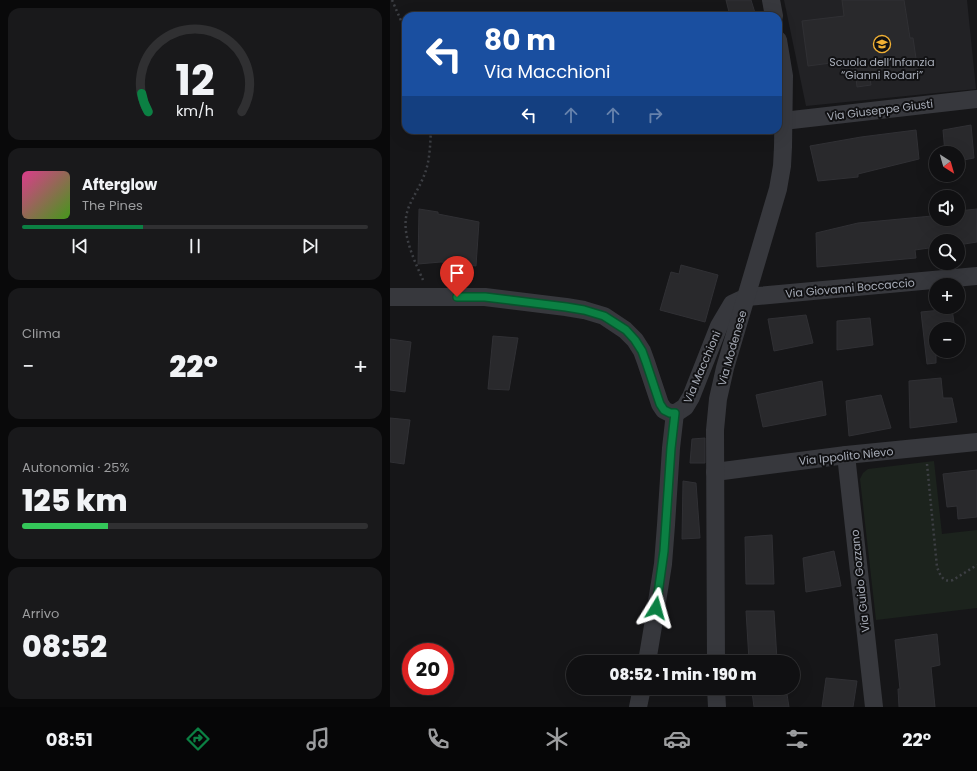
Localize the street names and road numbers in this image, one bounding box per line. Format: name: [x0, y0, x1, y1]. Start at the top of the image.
street label: Via Giuseppe Giusti: [826, 96, 934, 124]
street label: Via Giovanni Boccaccio: [785, 274, 915, 302]
street label: Via Modenese: [714, 308, 750, 388]
street label: Via Macchioni: [680, 328, 725, 406]
street label: Via Ippolito Nievo: [798, 443, 894, 469]
street label: Via Guido Gozzano: [847, 529, 873, 633]

